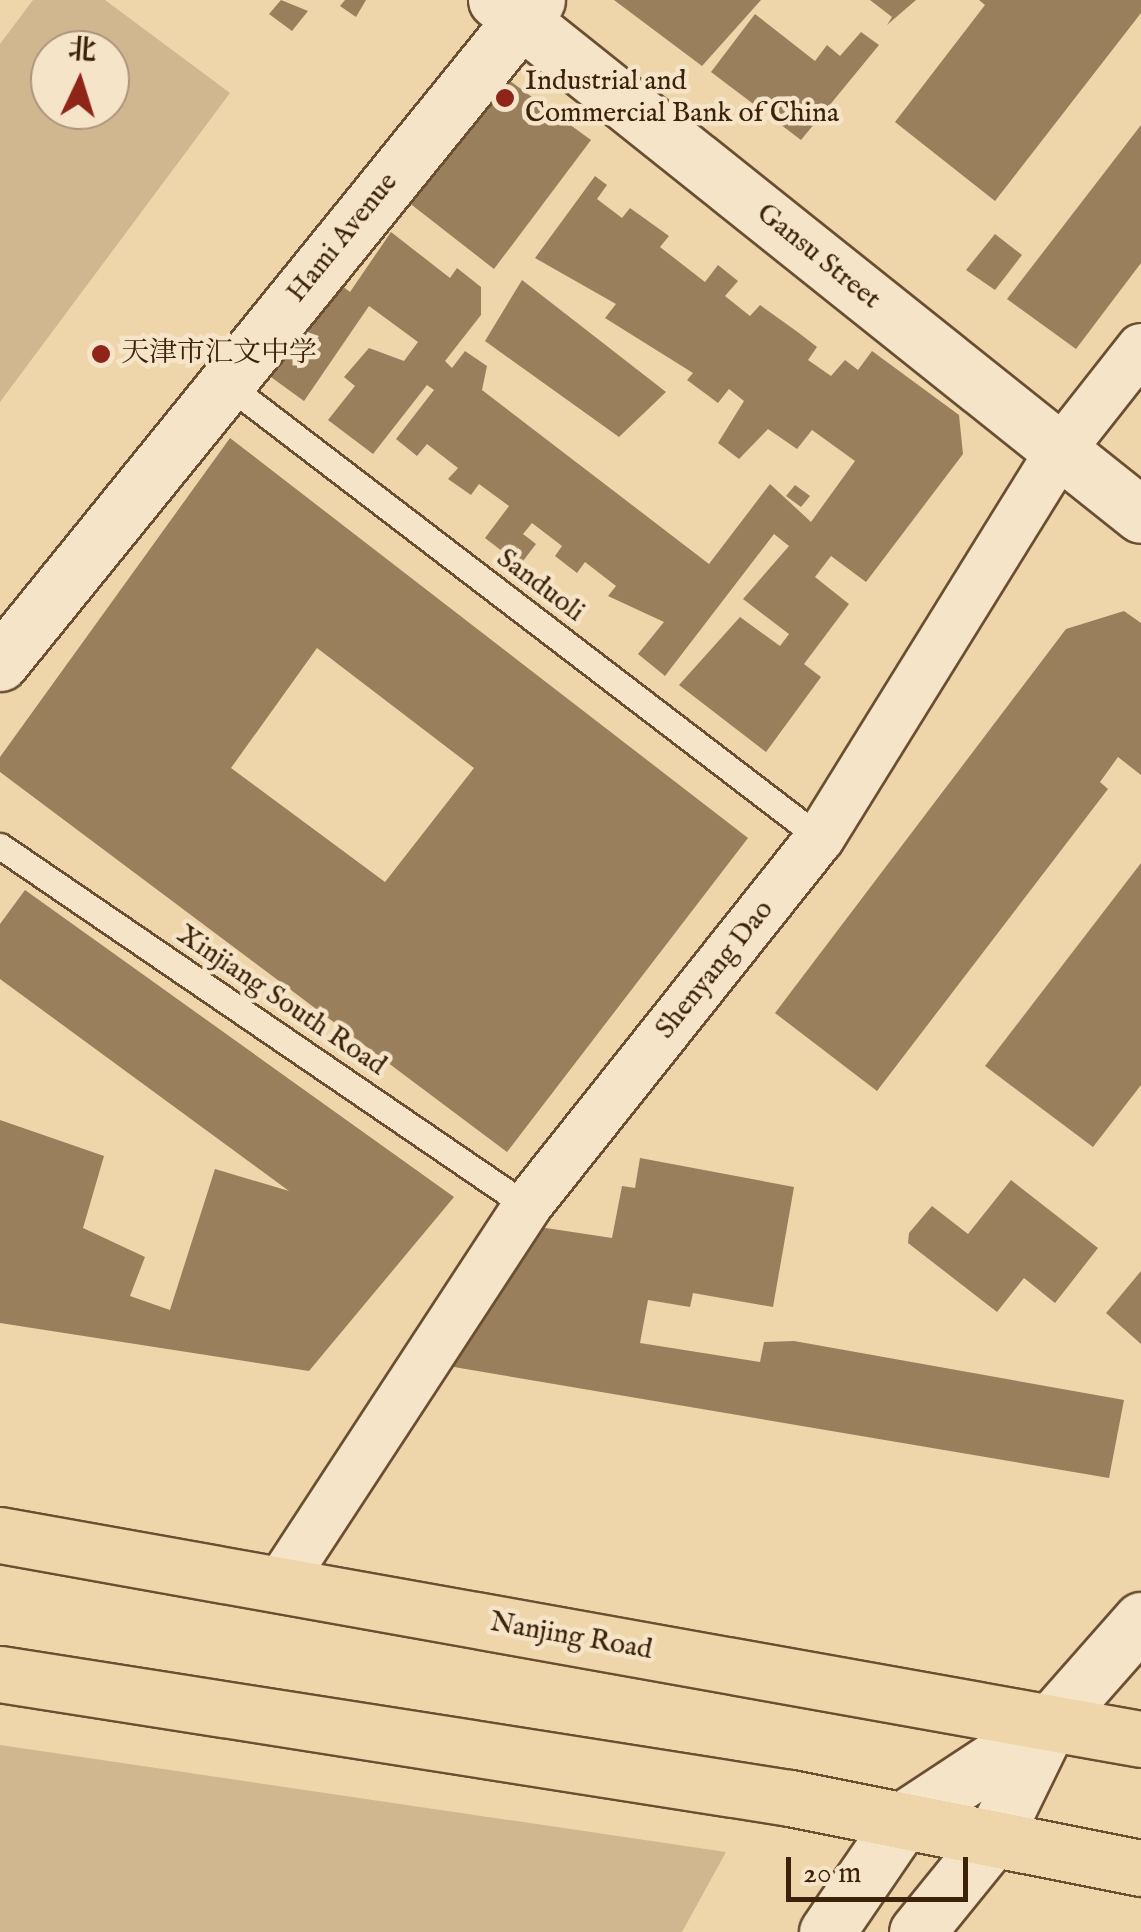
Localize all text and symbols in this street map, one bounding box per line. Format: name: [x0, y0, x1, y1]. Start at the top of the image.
north arrow: [30, 30, 130, 130]
text: 北: [67, 33, 97, 70]
place label: Industrial and Commercial Bank of China: [525, 65, 839, 131]
marker: Industrial and Commercial Bank of China: [494, 87, 516, 109]
street label: Hami Avenue: [281, 166, 405, 310]
street label: Gansu Street: [749, 197, 887, 317]
place label: 天津市汇文中学: [121, 337, 317, 371]
marker: 天津市汇文中学: [90, 343, 112, 365]
street label: Sanduoli: [490, 542, 590, 630]
street label: Shenyang Dao: [649, 894, 781, 1046]
street label: Xinjiang South Road: [170, 919, 392, 1083]
street label: Nanjing Road: [487, 1606, 655, 1668]
scale bar: [791, 1837, 974, 1899]
text: 20 m: [803, 1855, 862, 1893]

